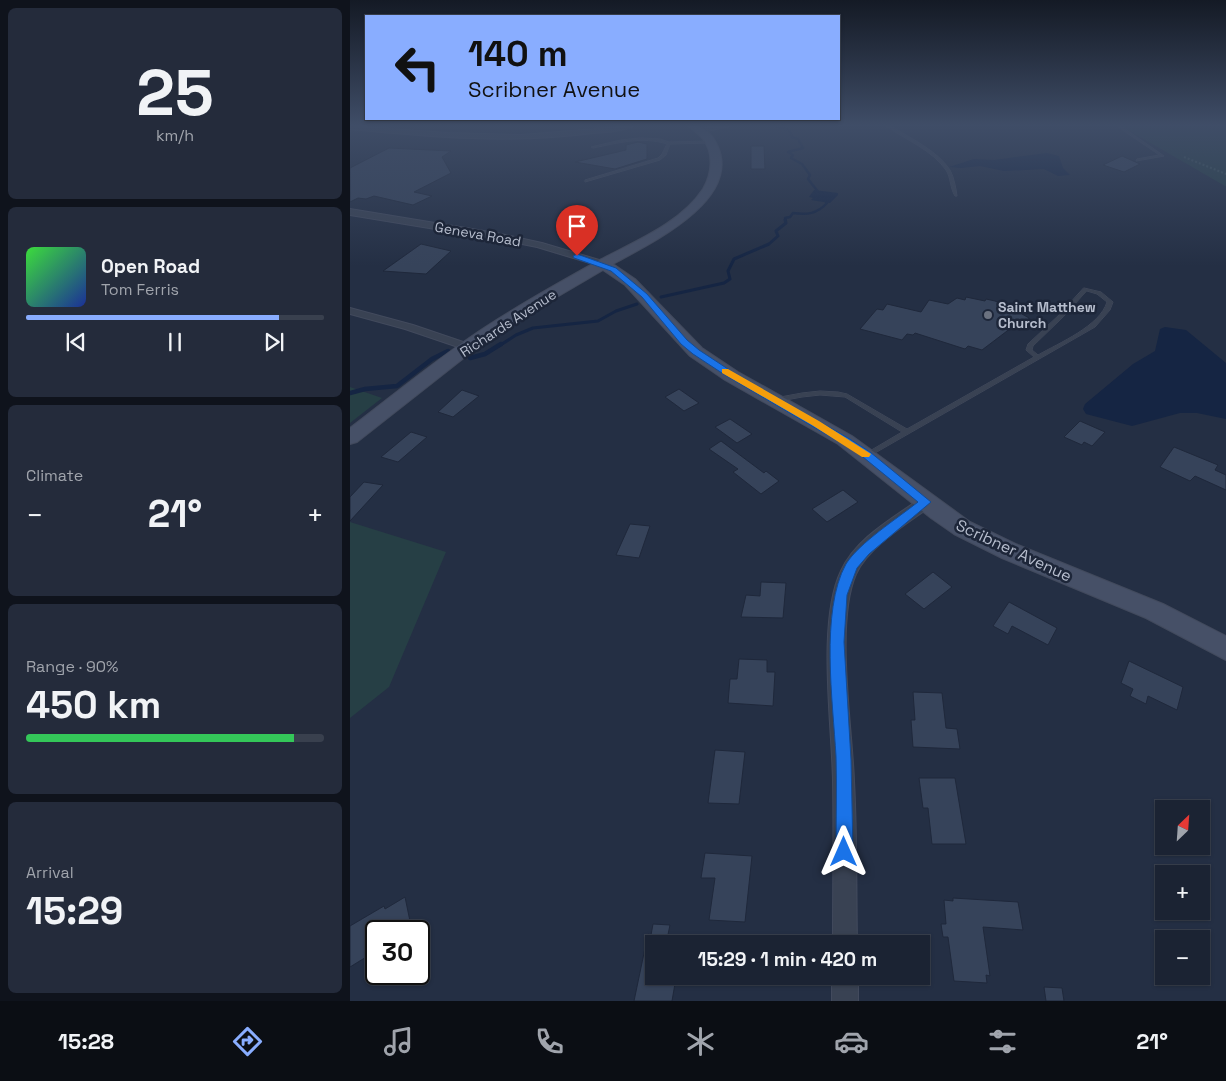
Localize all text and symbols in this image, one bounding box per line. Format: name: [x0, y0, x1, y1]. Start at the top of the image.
text: 140 m: [468, 32, 568, 76]
icon: left: [385, 35, 450, 100]
text: 25: [136, 51, 214, 134]
text: Scribner Avenue: [468, 75, 640, 103]
text: km/h: [156, 125, 194, 146]
pin: [556, 205, 598, 256]
icon: arrive: [563, 212, 591, 240]
street label: Geneva Road: [433, 218, 523, 250]
text: Open Road: [101, 254, 200, 279]
text: Tom Ferris: [101, 279, 179, 300]
street label: Richards Avenue: [456, 285, 560, 361]
place label: Saint Matthew Church: [998, 298, 1096, 332]
marker: Saint Matthew Church: [982, 309, 994, 321]
icon: previous: [62, 328, 90, 356]
icon: pause: [161, 328, 189, 356]
icon: next: [260, 328, 288, 356]
text: Climate: [26, 465, 83, 486]
text: 21°: [148, 490, 202, 538]
text: −: [26, 497, 43, 533]
text: +: [307, 497, 324, 533]
street label: Scribner Avenue: [953, 514, 1075, 586]
text: Range · 90%: [26, 656, 118, 677]
text: 450 km: [26, 681, 161, 729]
north arrow: [1155, 800, 1210, 855]
map controls: [1155, 800, 1210, 985]
position arrow: [817, 825, 869, 877]
text: Arrival: [26, 862, 74, 883]
button: +: [1155, 865, 1210, 920]
text: 15:29: [26, 887, 123, 935]
speed limit sign: 30: [365, 920, 430, 985]
button: −: [1155, 930, 1210, 985]
text: 15:29 · 1 min · 420 m: [698, 947, 877, 972]
icon: directions: [230, 1024, 265, 1059]
icon: music: [381, 1024, 416, 1059]
icon: phone: [532, 1024, 567, 1059]
icon: climate: [683, 1024, 718, 1059]
icon: car: [834, 1024, 869, 1059]
icon: filters: [985, 1024, 1020, 1059]
text: 15:28: [58, 1027, 114, 1055]
text: 21°: [1136, 1027, 1168, 1055]

